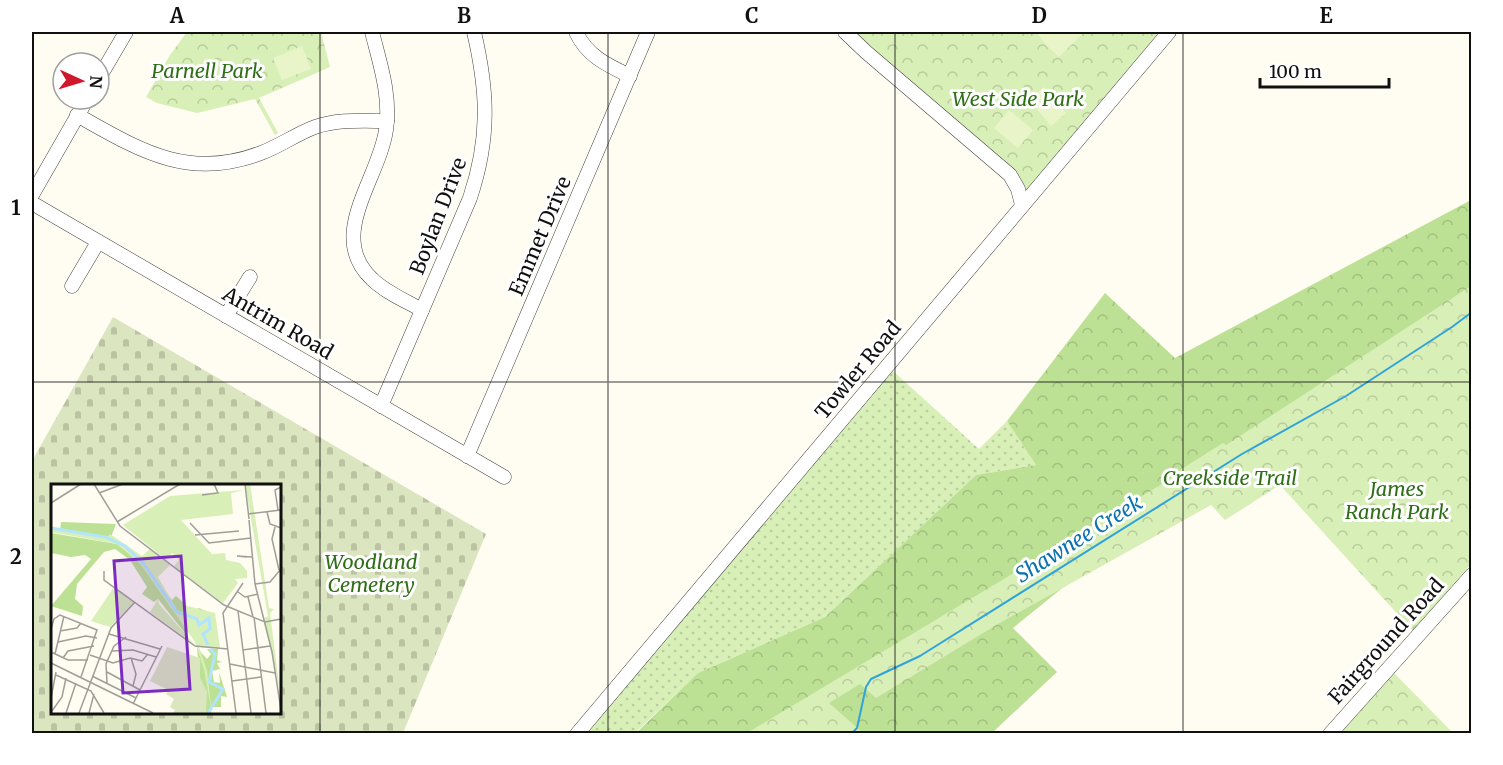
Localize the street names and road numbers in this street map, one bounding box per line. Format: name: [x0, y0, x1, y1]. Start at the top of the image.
street label: Boylan Drive: [404, 154, 471, 278]
street label: Emmet Drive: [503, 172, 576, 299]
street label: Antrim Road: [218, 280, 338, 364]
street label: Towler Road: [809, 316, 906, 424]
street label: Fairground Road: [1323, 573, 1449, 709]

